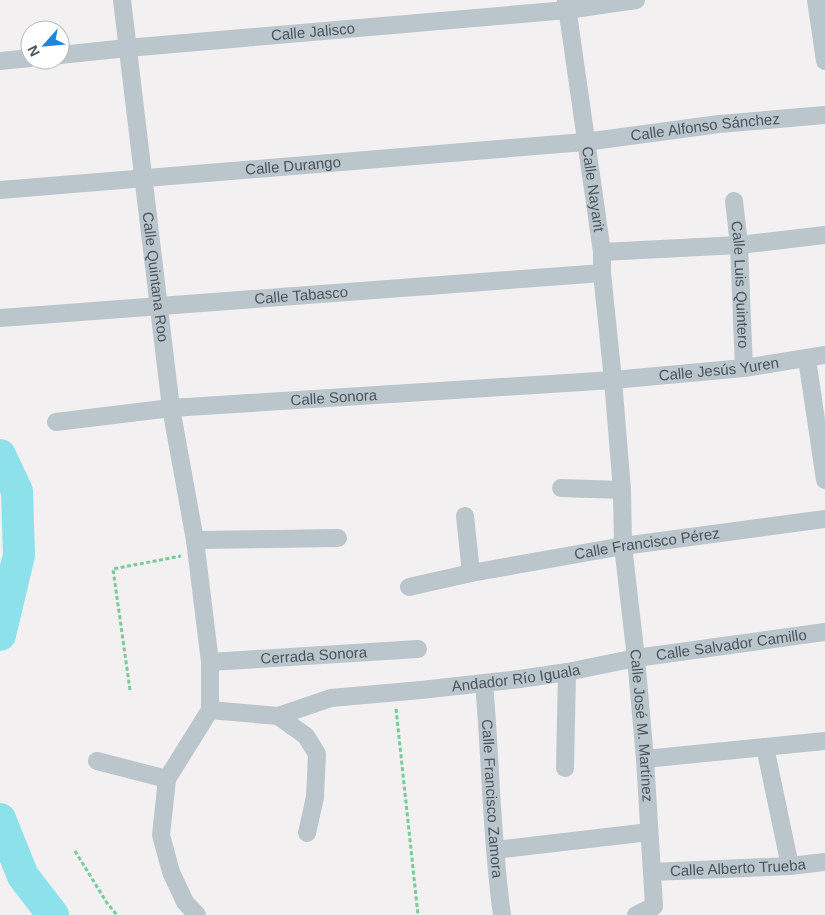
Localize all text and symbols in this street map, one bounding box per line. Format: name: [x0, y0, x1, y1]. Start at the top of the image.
street label: Calle Jalisco: [270, 19, 356, 44]
north arrow: [20, 20, 70, 70]
text: N: [24, 43, 43, 59]
street label: Calle Alfonso Sánchez: [629, 110, 780, 144]
street label: Calle Nayarit: [579, 145, 608, 234]
street label: Calle Durango: [244, 153, 341, 178]
street label: Calle Quintana Roo: [140, 211, 172, 343]
street label: Calle Luis Quintero: [728, 220, 752, 349]
street label: Calle Tabasco: [254, 283, 349, 307]
street label: Calle Jesús Yuren: [658, 354, 780, 384]
street label: Calle Sonora: [290, 386, 378, 408]
street label: Calle Francisco Pérez: [573, 524, 721, 563]
street label: Calle Salvador Camillo: [655, 626, 808, 663]
street label: Cerrada Sonora: [260, 643, 368, 667]
street label: Calle José M. Martínez: [627, 648, 657, 802]
street label: Andador Río Iguala: [451, 660, 582, 695]
street label: Calle Francisco Zamora: [479, 719, 507, 880]
street label: Calle Alberto Trueba: [670, 855, 807, 879]

